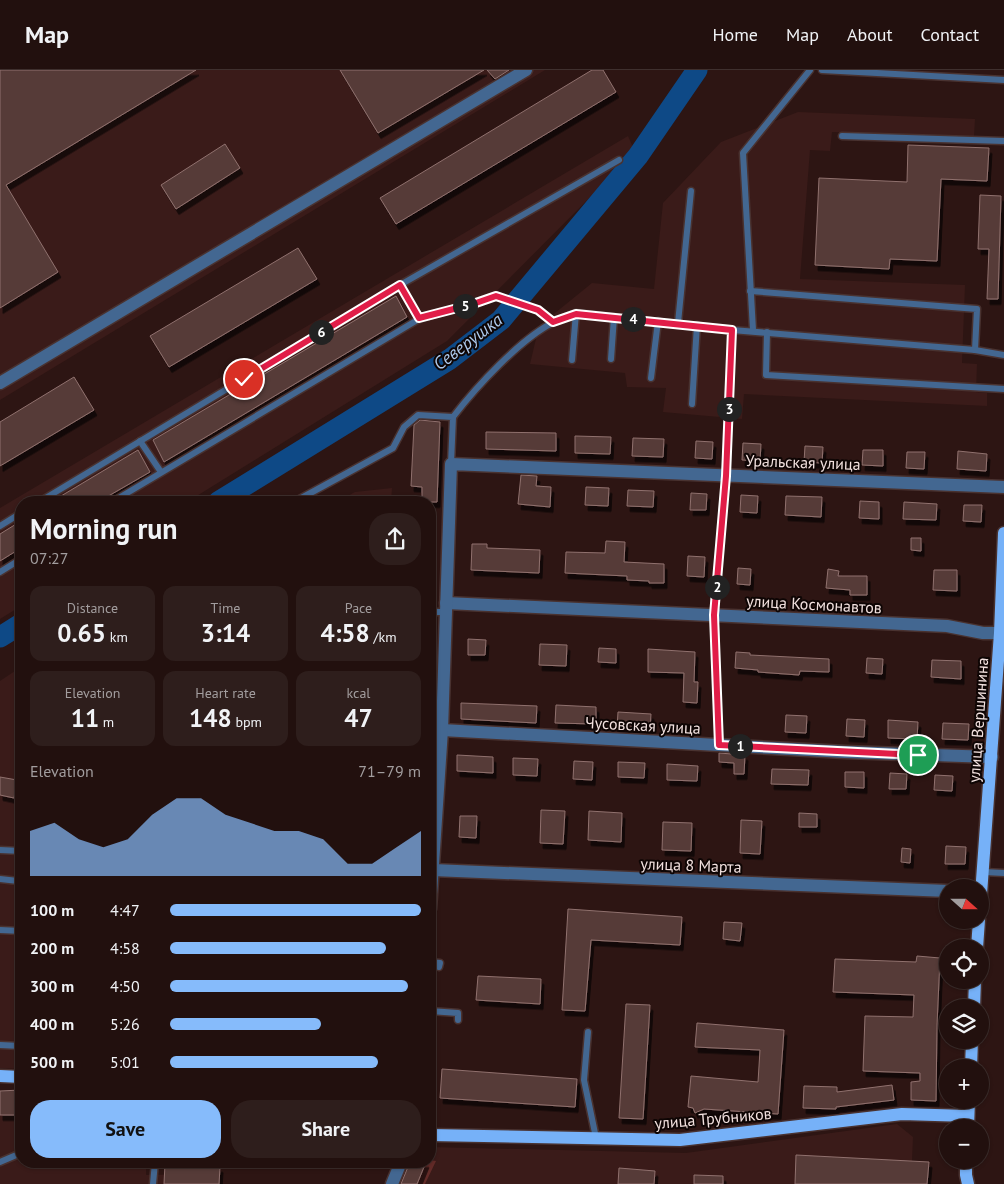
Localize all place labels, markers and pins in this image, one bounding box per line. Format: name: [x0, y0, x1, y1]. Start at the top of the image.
pin: 5: [452, 294, 478, 318]
pin: 4: [620, 306, 646, 332]
pin: 6: [308, 320, 334, 344]
pin: [223, 358, 265, 400]
pin: 3: [716, 396, 742, 422]
pin: 2: [704, 574, 730, 600]
pin: 1: [728, 734, 752, 758]
pin: [897, 734, 939, 776]

